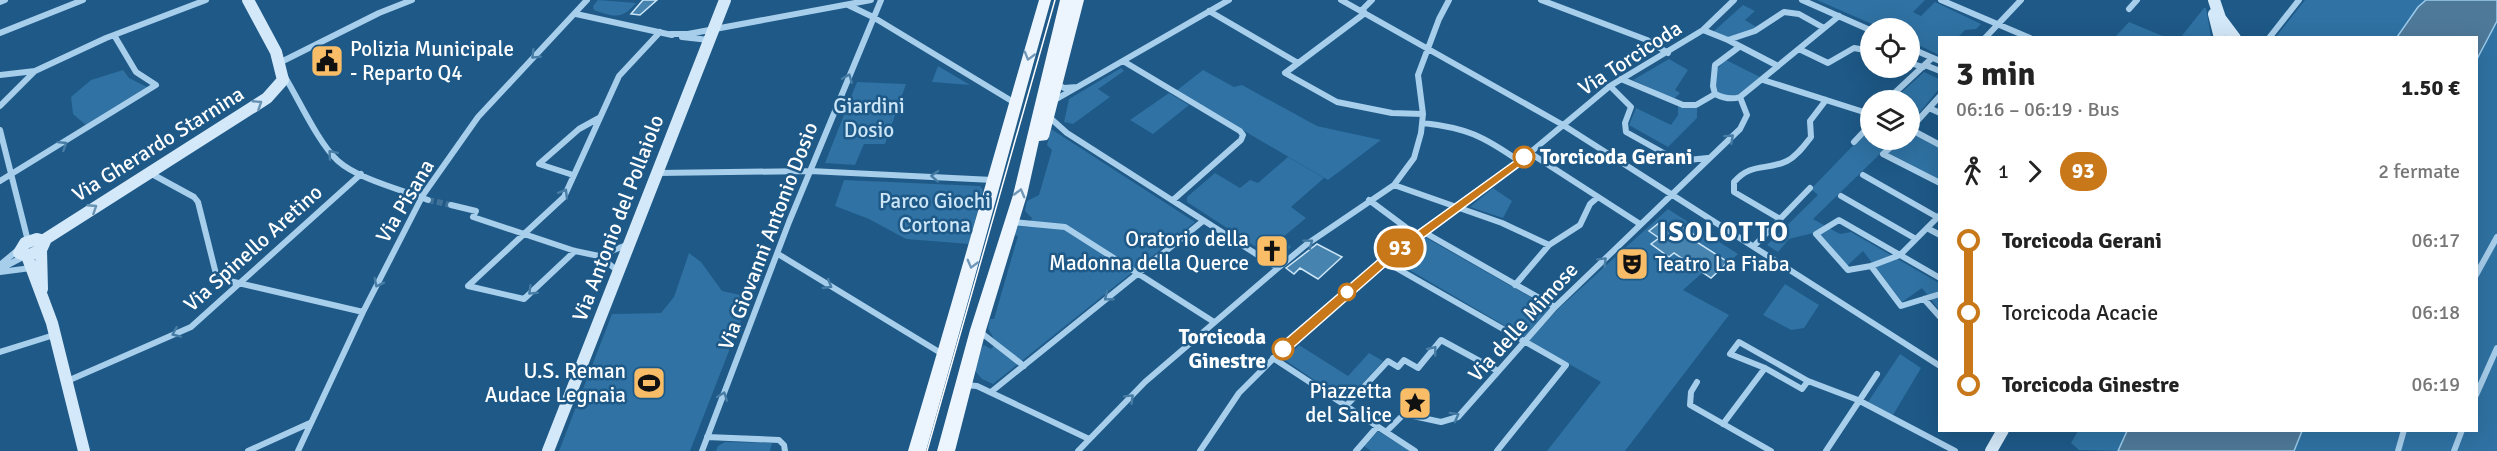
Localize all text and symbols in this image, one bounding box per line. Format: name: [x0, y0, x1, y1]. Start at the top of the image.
street label: Via Torcicoda: [1573, 15, 1687, 101]
map controls: [1860, 18, 1920, 150]
button: locate: [1860, 18, 1920, 78]
place label: Polizia Municipale - Reparto Q4: [350, 36, 514, 86]
public building icon: Polizia Municipale - Reparto Q4: [309, 43, 345, 79]
one-way arrow: [531, 48, 542, 59]
one-way arrow: [1024, 50, 1036, 61]
text: 3 min: [1956, 54, 2036, 95]
one-way arrow: [841, 73, 853, 84]
text: 1.50 €: [2401, 74, 2460, 101]
street label: Via Gherardo Starnina: [67, 81, 249, 207]
button: layers: [1860, 90, 1920, 150]
park label: Giardini Dosio: [833, 93, 905, 143]
text: 06:16 – 06:19 · Bus: [1956, 97, 2119, 122]
one-way arrow: [252, 99, 262, 111]
street label: Via Antonio del Pollaiolo: [567, 111, 669, 325]
street label: Via Giovanni Antonio Dosio: [713, 118, 823, 354]
one-way arrow: [1722, 135, 1733, 146]
one-way arrow: [57, 140, 67, 152]
place label: Torcicoda Gerani: [1540, 144, 1693, 170]
marker: Torcicoda Gerani: [1513, 146, 1535, 168]
one-way arrow: [328, 150, 339, 161]
street label: Via Pisana: [370, 155, 440, 247]
icon: walk: [1956, 155, 1989, 188]
icon: forward: [2018, 155, 2051, 188]
text: 93: [2072, 158, 2095, 184]
text: 1: [1998, 159, 2009, 184]
text: 2 fermate: [2378, 159, 2460, 184]
one-way arrow: [930, 170, 939, 183]
street label: Via Spinello Aretino: [178, 179, 328, 317]
one-way arrow: [557, 188, 568, 199]
park label: Parco Giochi Cortona: [879, 188, 991, 238]
one-way arrow: [1013, 188, 1025, 199]
one-way arrow: [87, 205, 98, 216]
district label: ISOLOTTO: [1659, 216, 1789, 249]
place label: Oratorio della Madonna della Querce: [1049, 226, 1249, 276]
text: Torcicoda Gerani: [2002, 227, 2162, 254]
line badge: 93: [1373, 228, 1427, 268]
text: 06:17: [2411, 228, 2460, 253]
church icon: Oratorio della Madonna della Querce: [1254, 233, 1290, 269]
text: 93: [1389, 235, 1411, 261]
one-way arrow: [1303, 239, 1314, 250]
theatre icon: Teatro La Fiaba: [1614, 246, 1650, 282]
place label: Teatro La Fiaba: [1655, 251, 1790, 277]
street label: Via delle Mimose: [1463, 257, 1583, 387]
one-way arrow: [1595, 257, 1606, 268]
one-way arrow: [967, 259, 979, 269]
one-way arrow: [373, 277, 385, 288]
one-way arrow: [822, 277, 832, 289]
unlabelled marker: [1338, 283, 1356, 301]
one-way arrow: [529, 284, 539, 295]
one-way arrow: [1104, 290, 1115, 301]
text: Torcicoda Acacie: [2002, 299, 2158, 326]
text: 06:18: [2411, 300, 2460, 325]
place label: Torcicoda Ginestre: [1179, 324, 1266, 374]
one-way arrow: [172, 326, 183, 338]
marker: Torcicoda Ginestre: [1272, 338, 1294, 360]
one-way arrow: [1425, 346, 1436, 357]
place label: U.S. Reman Audace Legnaia: [485, 358, 626, 408]
sports icon: U.S. Reman Audace Legnaia: [631, 365, 667, 401]
text: Torcicoda Ginestre: [2002, 371, 2179, 398]
text: 06:19: [2411, 372, 2460, 397]
place label: Piazzetta del Salice: [1305, 378, 1392, 428]
place icon: Piazzetta del Salice: [1397, 385, 1433, 421]
one-way arrow: [716, 392, 728, 403]
one-way arrow: [1123, 394, 1134, 405]
one-way arrow: [1448, 412, 1459, 424]

